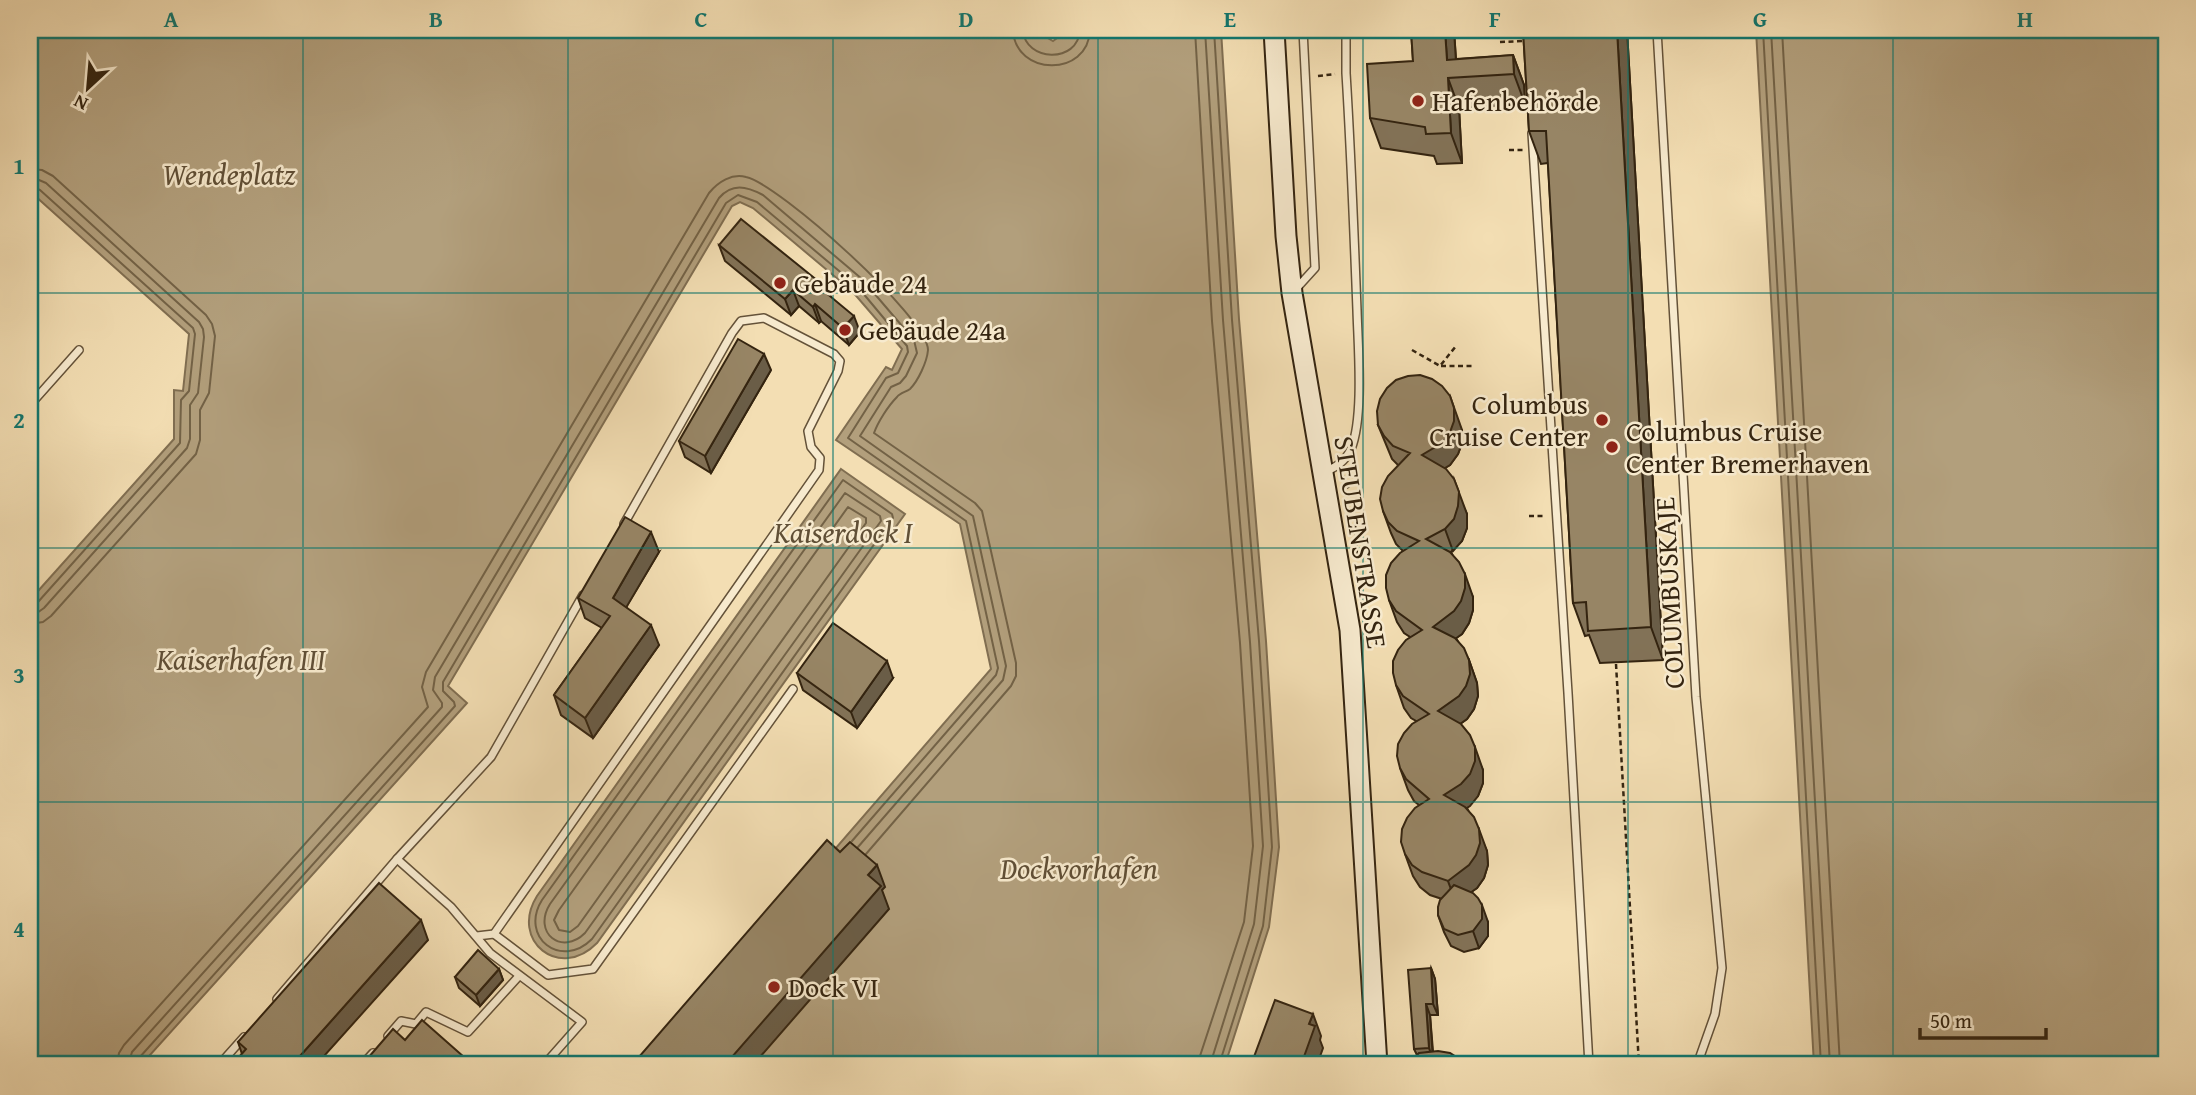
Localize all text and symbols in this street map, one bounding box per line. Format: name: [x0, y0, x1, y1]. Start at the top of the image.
text: A: [164, 2, 179, 35]
text: B: [429, 2, 443, 35]
text: C: [694, 2, 708, 35]
text: D: [959, 2, 974, 35]
text: E: [1224, 2, 1236, 35]
text: F: [1489, 2, 1501, 35]
text: G: [1753, 2, 1767, 35]
text: H: [2017, 2, 2033, 35]
north arrow: [52, 52, 122, 122]
place label: Hafenbehörde: [1432, 80, 1599, 121]
text: N: [68, 88, 92, 119]
marker: Hafenbehörde: [1410, 93, 1426, 109]
text: 1: [13, 149, 25, 182]
water label: Wendeplatz: [163, 152, 296, 196]
place label: Gebäude 24: [794, 262, 928, 303]
marker: Gebäude 24: [772, 275, 788, 291]
place label: Gebäude 24a: [859, 309, 1007, 350]
marker: Gebäude 24a: [837, 322, 853, 338]
place label: Columbus Cruise Center: [1429, 383, 1588, 456]
text: 2: [13, 403, 25, 436]
place label: Columbus Cruise Center Bremerhaven: [1626, 410, 1869, 483]
marker: Columbus Cruise Center: [1594, 412, 1610, 428]
street label: STEUBENSTRASSE: [1324, 433, 1399, 651]
marker: Columbus Cruise Center Bremerhaven: [1604, 439, 1620, 455]
street label: COLUMBUSKAJE: [1643, 496, 1694, 690]
water label: Kaiserdock I: [772, 510, 914, 554]
water label: Kaiserhafen III: [155, 637, 327, 681]
text: 3: [13, 658, 25, 691]
water label: Dockvorhafen: [999, 846, 1158, 890]
text: 4: [13, 912, 25, 945]
place label: Dock VI: [788, 966, 879, 1007]
marker: Dock VI: [766, 979, 782, 995]
scale bar: [1920, 997, 2046, 1041]
text: 50 m: [1930, 1005, 1972, 1036]

